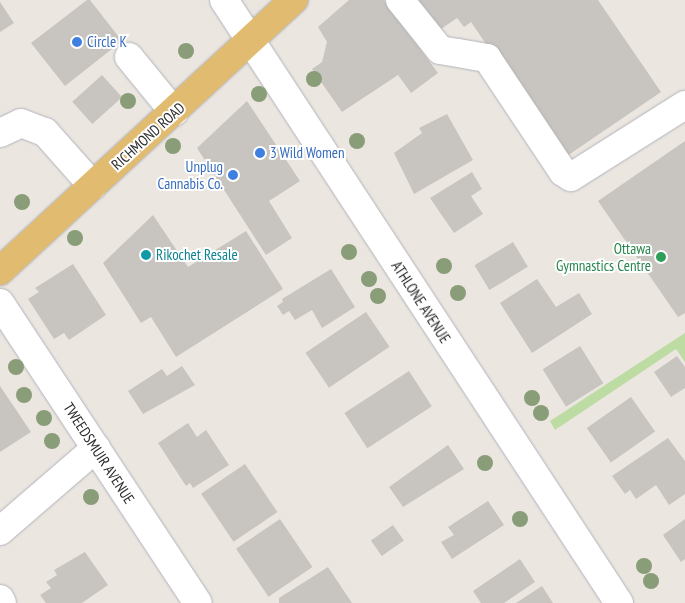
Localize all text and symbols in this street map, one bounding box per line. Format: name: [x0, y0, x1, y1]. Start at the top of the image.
place label: Circle K: [87, 33, 127, 51]
marker: Circle K: [71, 36, 83, 48]
street label: RICHMOND ROAD: [108, 98, 188, 174]
place label: 3 Wild Women: [270, 144, 345, 162]
marker: 3 Wild Women: [254, 147, 266, 159]
place label: Unplug Cannabis Co.: [158, 157, 223, 192]
marker: Unplug Cannabis Co.: [227, 169, 239, 181]
place label: Ottawa Gymnastics Centre: [556, 239, 651, 274]
place label: Rikochet Resale: [156, 246, 238, 264]
marker: Rikochet Resale: [140, 249, 152, 261]
marker: Ottawa Gymnastics Centre: [655, 251, 667, 263]
street label: ATHLONE AVENUE: [388, 257, 454, 347]
street label: TWEEDSMUIR AVENUE: [60, 399, 138, 507]

